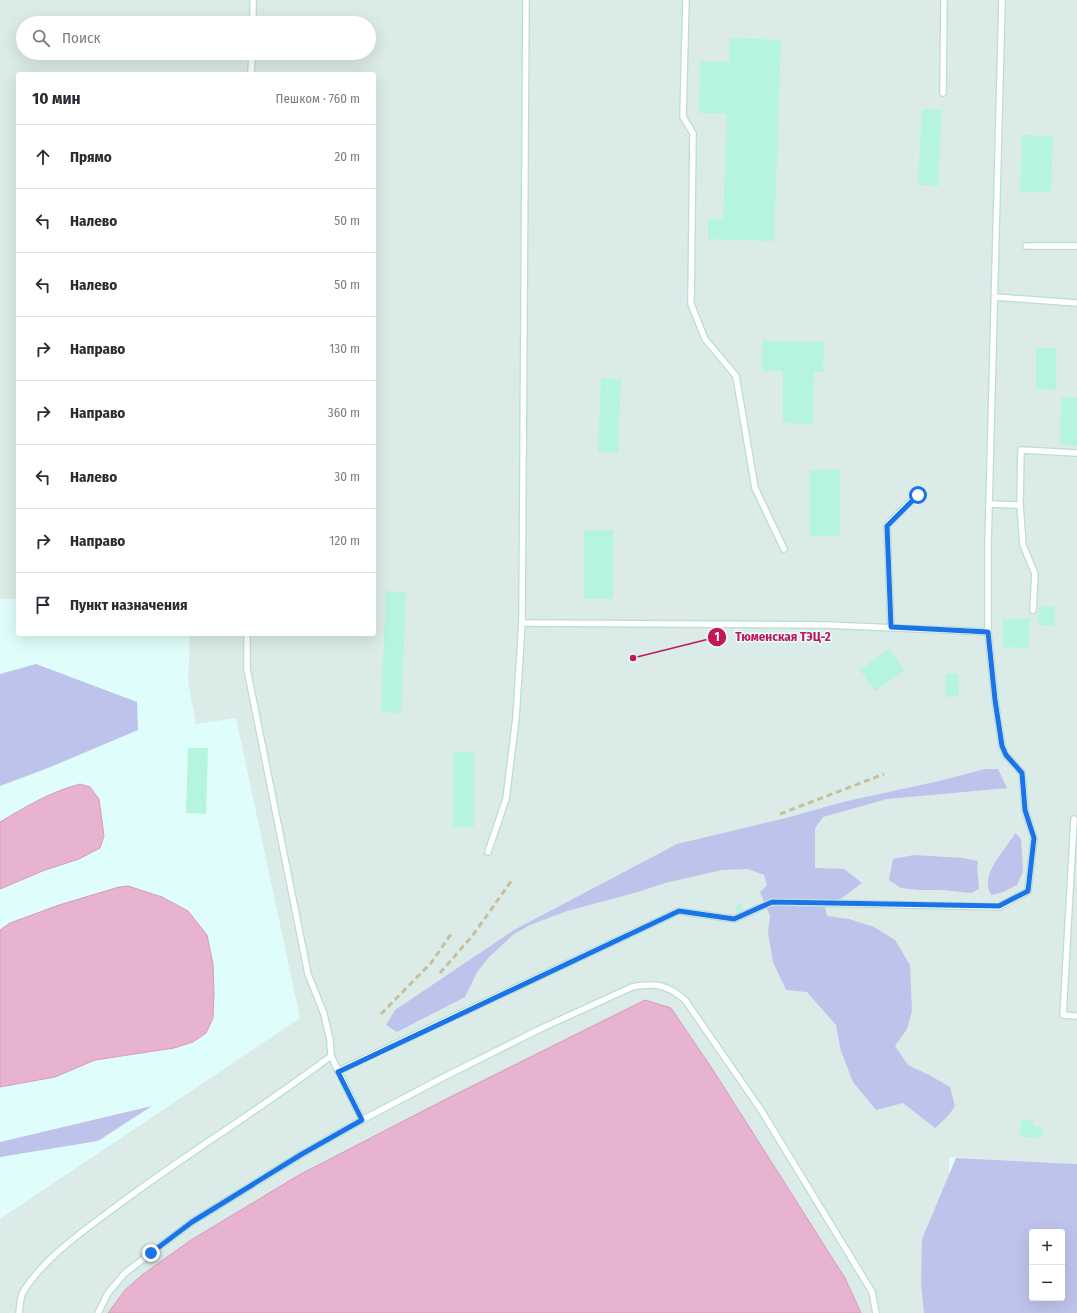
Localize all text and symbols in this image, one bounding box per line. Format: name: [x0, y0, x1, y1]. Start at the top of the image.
search box: [16, 16, 376, 60]
icon: search: [30, 27, 52, 49]
text: Поиск: [62, 29, 100, 47]
text: 10 мин: [32, 88, 81, 109]
text: Пешком · 760 m: [276, 91, 360, 106]
icon: ahead: [32, 146, 54, 168]
text: Прямо: [70, 148, 112, 166]
text: 20 m: [334, 149, 360, 164]
icon: left: [32, 210, 54, 232]
text: Налево: [70, 212, 117, 230]
text: 50 m: [334, 213, 360, 228]
icon: left: [32, 274, 54, 296]
text: Налево: [70, 276, 117, 294]
text: 50 m: [334, 277, 360, 292]
icon: right: [32, 338, 54, 360]
text: Направо: [70, 340, 125, 358]
text: 130 m: [329, 341, 360, 356]
icon: right: [32, 402, 54, 424]
text: Направо: [70, 404, 125, 422]
text: 360 m: [328, 405, 360, 420]
icon: left: [32, 466, 54, 488]
text: Налево: [70, 468, 117, 486]
text: 30 m: [334, 469, 360, 484]
route start: [909, 486, 927, 504]
icon: right: [32, 530, 54, 552]
text: Направо: [70, 532, 125, 550]
text: 120 m: [329, 533, 360, 548]
icon: arrive: [32, 594, 54, 616]
text: Пункт назначения: [70, 596, 188, 614]
callout: Тюменская ТЭЦ-2: [707, 624, 839, 649]
text: Тюменская ТЭЦ-2: [735, 629, 831, 644]
text: 1: [714, 630, 720, 644]
map controls: [1029, 1229, 1065, 1301]
button: +: [1029, 1229, 1065, 1265]
route end: [142, 1244, 160, 1262]
button: −: [1029, 1265, 1065, 1301]

